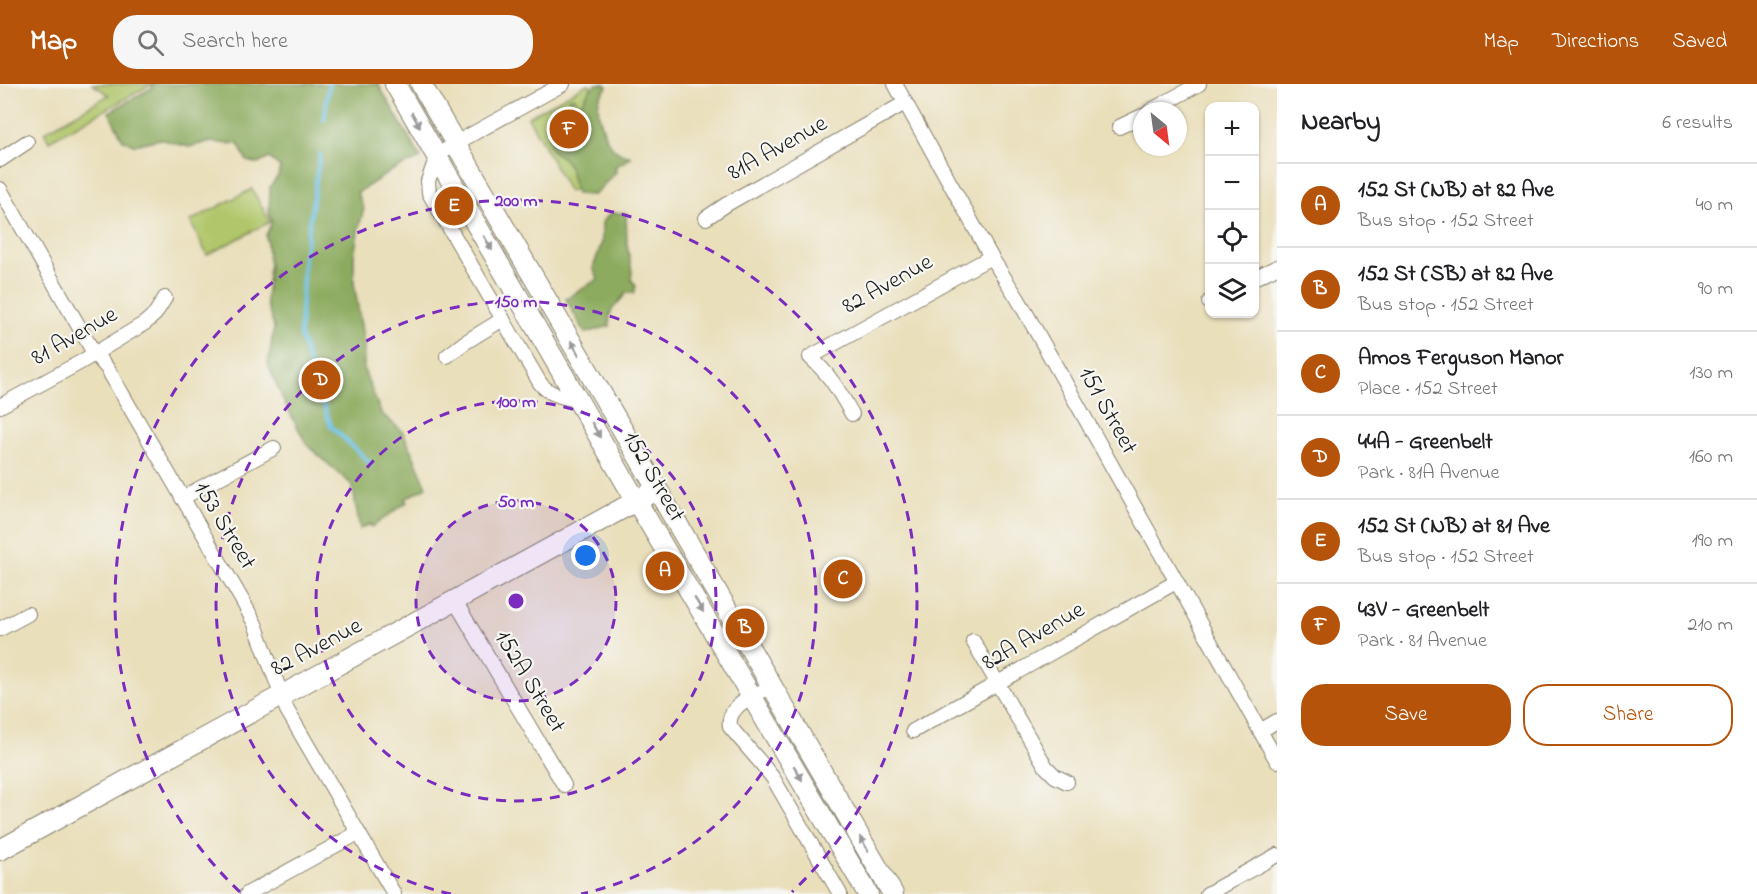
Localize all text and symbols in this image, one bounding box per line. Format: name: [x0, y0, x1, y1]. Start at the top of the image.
search box: [113, 15, 533, 69]
text: Map: [30, 22, 77, 63]
icon: search: [134, 26, 167, 59]
text: Search here: [182, 26, 288, 58]
text: Map: [1483, 27, 1519, 57]
text: Directions: [1552, 27, 1639, 57]
text: Saved: [1672, 27, 1727, 57]
north arrow: [1133, 102, 1187, 156]
map controls: [1205, 102, 1259, 318]
button: +: [1205, 102, 1259, 156]
text: Nearby: [1301, 104, 1380, 142]
pin: F: [550, 106, 588, 152]
street label: 81A Avenue: [722, 107, 834, 191]
text: 6 results: [1662, 109, 1733, 138]
one-way arrow: [411, 112, 422, 128]
button: −: [1205, 156, 1259, 210]
text: 152 St (NB) at 82 Ave: [1358, 175, 1554, 207]
pin: E: [434, 184, 474, 228]
text: 200 m: [494, 189, 538, 215]
text: A: [1314, 191, 1327, 220]
text: 40 m: [1696, 191, 1733, 220]
text: Bus stop · 152 Street: [1358, 207, 1534, 236]
button: locate: [1205, 210, 1259, 264]
one-way arrow: [483, 235, 493, 252]
street label: 82 Avenue: [836, 246, 940, 324]
text: 152 St (SB) at 82 Ave: [1358, 259, 1553, 291]
button: layers: [1205, 264, 1259, 318]
text: B: [1314, 275, 1327, 304]
text: 90 m: [1698, 275, 1733, 304]
text: 150 m: [495, 290, 537, 316]
text: Bus stop · 152 Street: [1358, 291, 1534, 320]
street label: 81 Avenue: [25, 298, 125, 376]
one-way arrow: [570, 339, 580, 356]
text: Amos Ferguson Manor: [1358, 343, 1563, 375]
pin: D: [302, 358, 340, 402]
text: C: [1315, 359, 1326, 388]
text: 130 m: [1689, 359, 1733, 388]
street label: 151 Street: [1069, 361, 1145, 461]
text: Place · 152 Street: [1358, 375, 1498, 404]
text: 100 m: [496, 390, 536, 416]
one-way arrow: [591, 422, 601, 439]
street label: 152 Street: [613, 425, 693, 529]
text: 44A - Greenbelt: [1358, 427, 1493, 459]
text: D: [1313, 443, 1328, 472]
text: 160 m: [1689, 443, 1733, 472]
text: Park · 81A Avenue: [1358, 459, 1499, 488]
street label: 153 Street: [184, 475, 264, 577]
text: 50 m: [498, 490, 534, 516]
text: 152 St (NB) at 81 Ave: [1358, 511, 1550, 543]
text: E: [1314, 527, 1327, 556]
text: 190 m: [1691, 527, 1733, 556]
your location: [571, 541, 600, 570]
text: Bus stop · 152 Street: [1358, 543, 1534, 572]
pin: A: [646, 548, 684, 594]
pin: C: [824, 556, 862, 602]
centre of rings: [506, 591, 526, 611]
street label: 82A Avenue: [976, 593, 1092, 681]
text: 43V - Greenbelt: [1358, 595, 1489, 627]
one-way arrow: [693, 597, 704, 613]
pin: B: [726, 606, 764, 650]
street label: 82 Avenue: [265, 609, 369, 687]
text: F: [1314, 611, 1327, 640]
text: 210 m: [1688, 611, 1733, 640]
street label: 152A Street: [484, 624, 574, 740]
text: Park · 81 Avenue: [1358, 627, 1487, 656]
button: Save: [1301, 684, 1511, 746]
button: Share: [1523, 684, 1733, 746]
one-way arrow: [792, 765, 803, 781]
one-way arrow: [859, 835, 869, 852]

